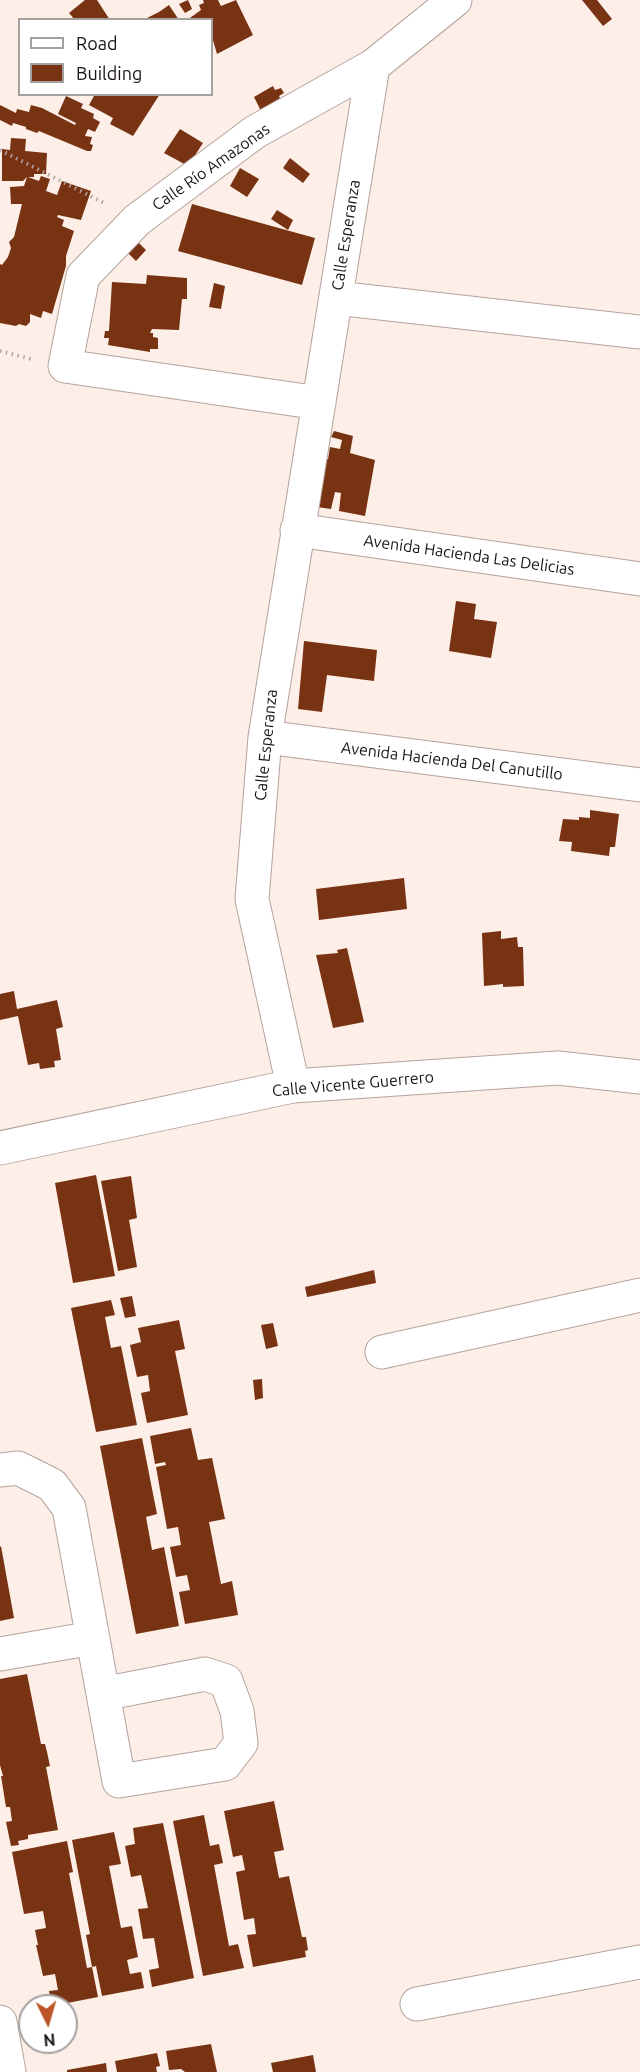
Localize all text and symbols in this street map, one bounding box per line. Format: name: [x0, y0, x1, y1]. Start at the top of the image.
legend: [18, 18, 213, 96]
text: Road: [76, 33, 118, 53]
text: Building: [76, 63, 142, 83]
street label: Calle Río Amazonas: [149, 119, 273, 215]
street label: Calle Esperanza: [328, 178, 364, 292]
street label: Avenida Hacienda Las Delicias: [362, 531, 576, 579]
street label: Calle Esperanza: [251, 688, 281, 802]
street label: Avenida Hacienda Del Canutillo: [340, 738, 564, 784]
street label: Calle Vicente Guerrero: [271, 1067, 435, 1101]
north arrow: [18, 1994, 78, 2054]
text: N: [43, 2030, 56, 2049]

